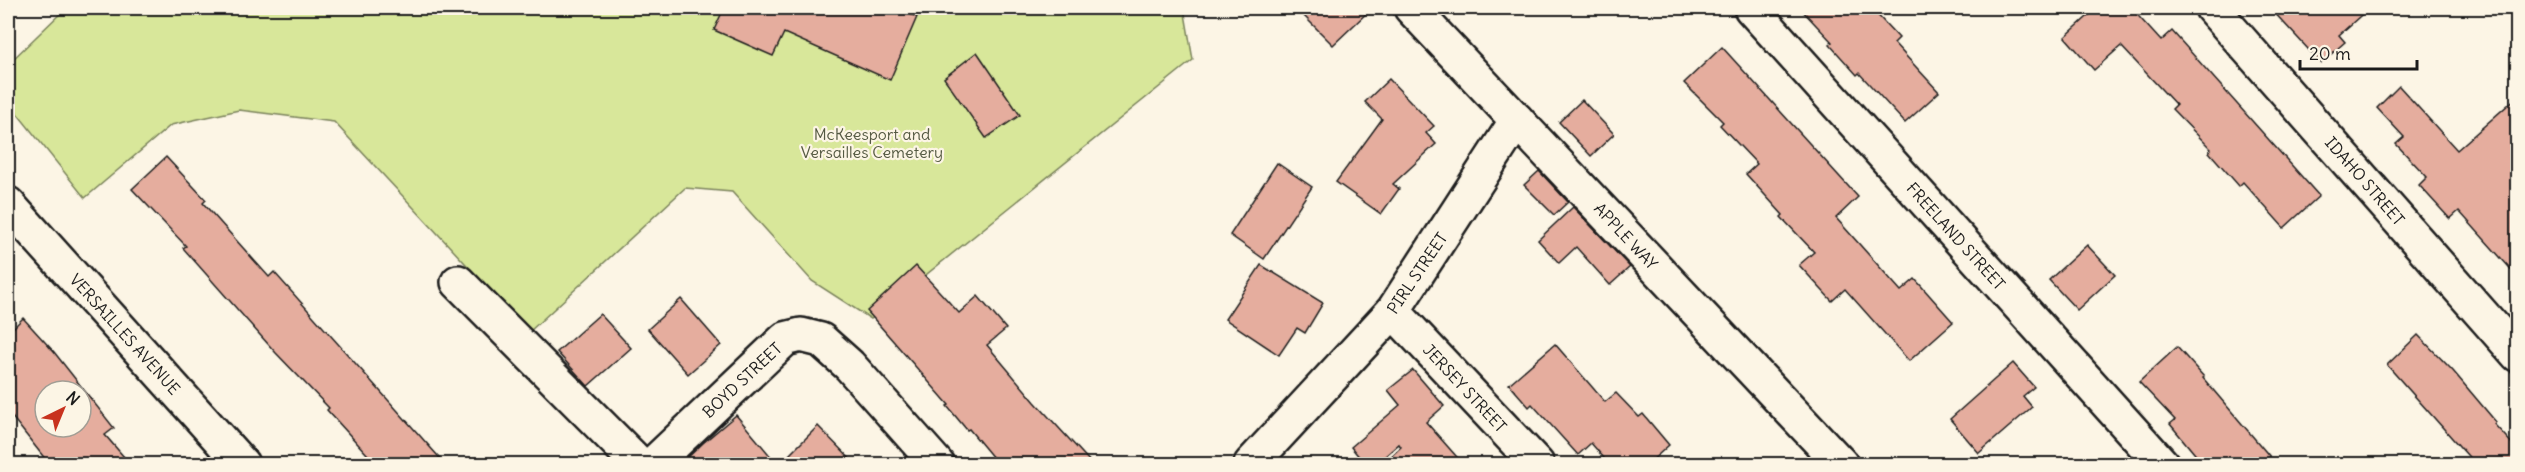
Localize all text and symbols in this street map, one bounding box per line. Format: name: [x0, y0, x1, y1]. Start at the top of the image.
scale bar: [2300, 33, 2417, 71]
text: 20 m: [2309, 42, 2351, 65]
park label: McKeesport and Versailles Cemetery: [801, 124, 943, 162]
street label: IDAHO STREET: [2321, 133, 2409, 229]
street label: FREELAND STREET: [1903, 178, 2009, 294]
street label: APPLE WAY: [1590, 198, 1662, 274]
street label: PIRL STREET: [1383, 229, 1451, 317]
street label: VERSAILLES AVENUE: [66, 270, 184, 398]
street label: BOYD STREET: [698, 338, 786, 422]
street label: JERSEY STREET: [1419, 340, 1511, 436]
north arrow: [33, 379, 93, 439]

